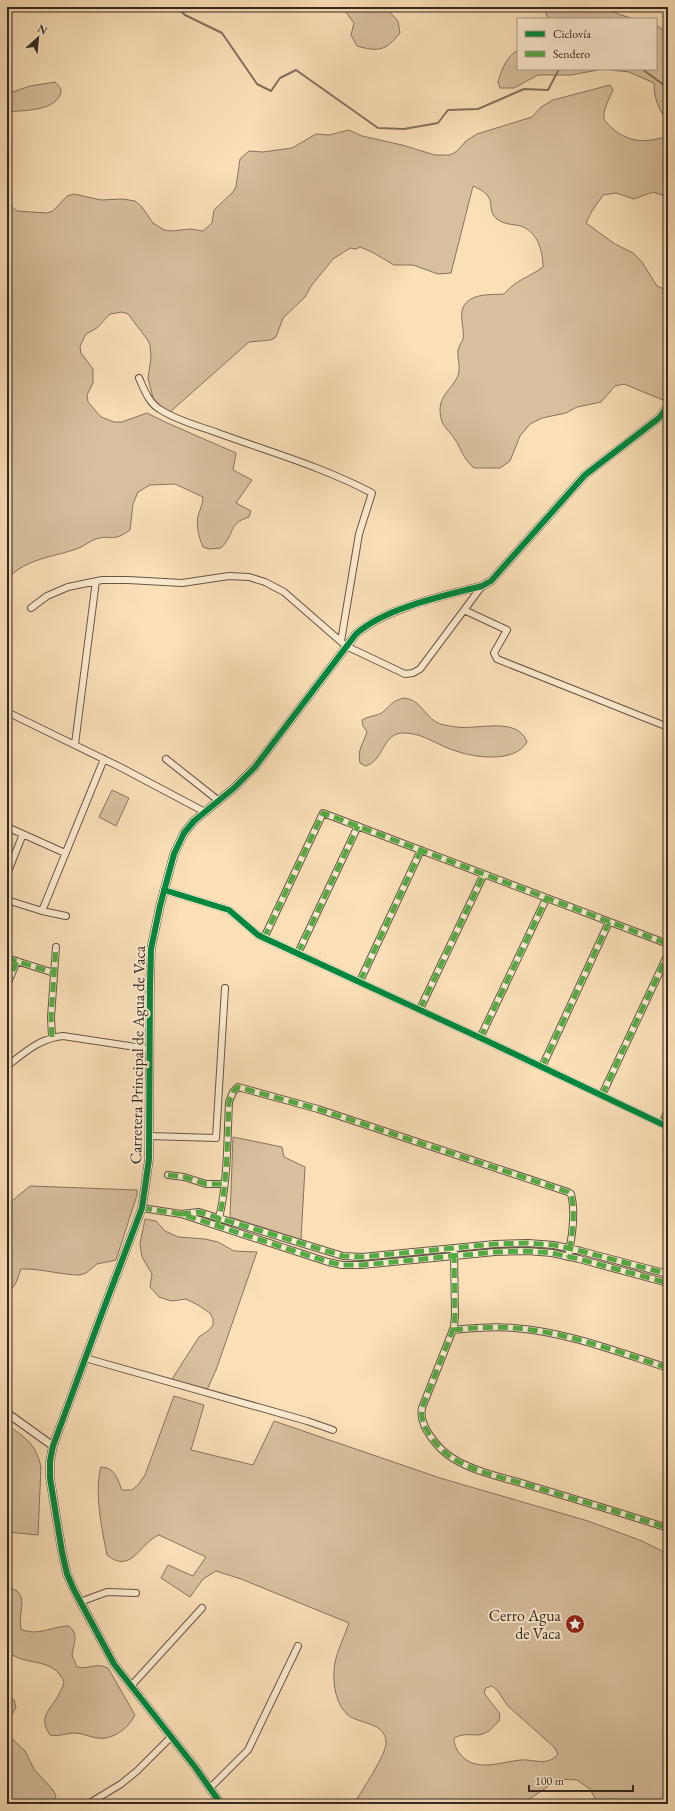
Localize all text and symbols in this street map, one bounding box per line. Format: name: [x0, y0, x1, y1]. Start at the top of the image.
north arrow: [18, 18, 58, 58]
legend: [517, 18, 657, 70]
text: N: [35, 21, 50, 37]
text: Ciclovía: [553, 26, 591, 42]
text: Sendero: [553, 46, 590, 62]
street label: Carretera Principal de Agua de Vaca: [125, 945, 150, 1164]
place label: Cerro Agua de Vaca: [489, 1605, 562, 1644]
place icon: Cerro Agua de Vaca: [564, 1613, 586, 1635]
scale bar: [529, 1767, 633, 1793]
text: 100 m: [535, 1773, 565, 1789]

